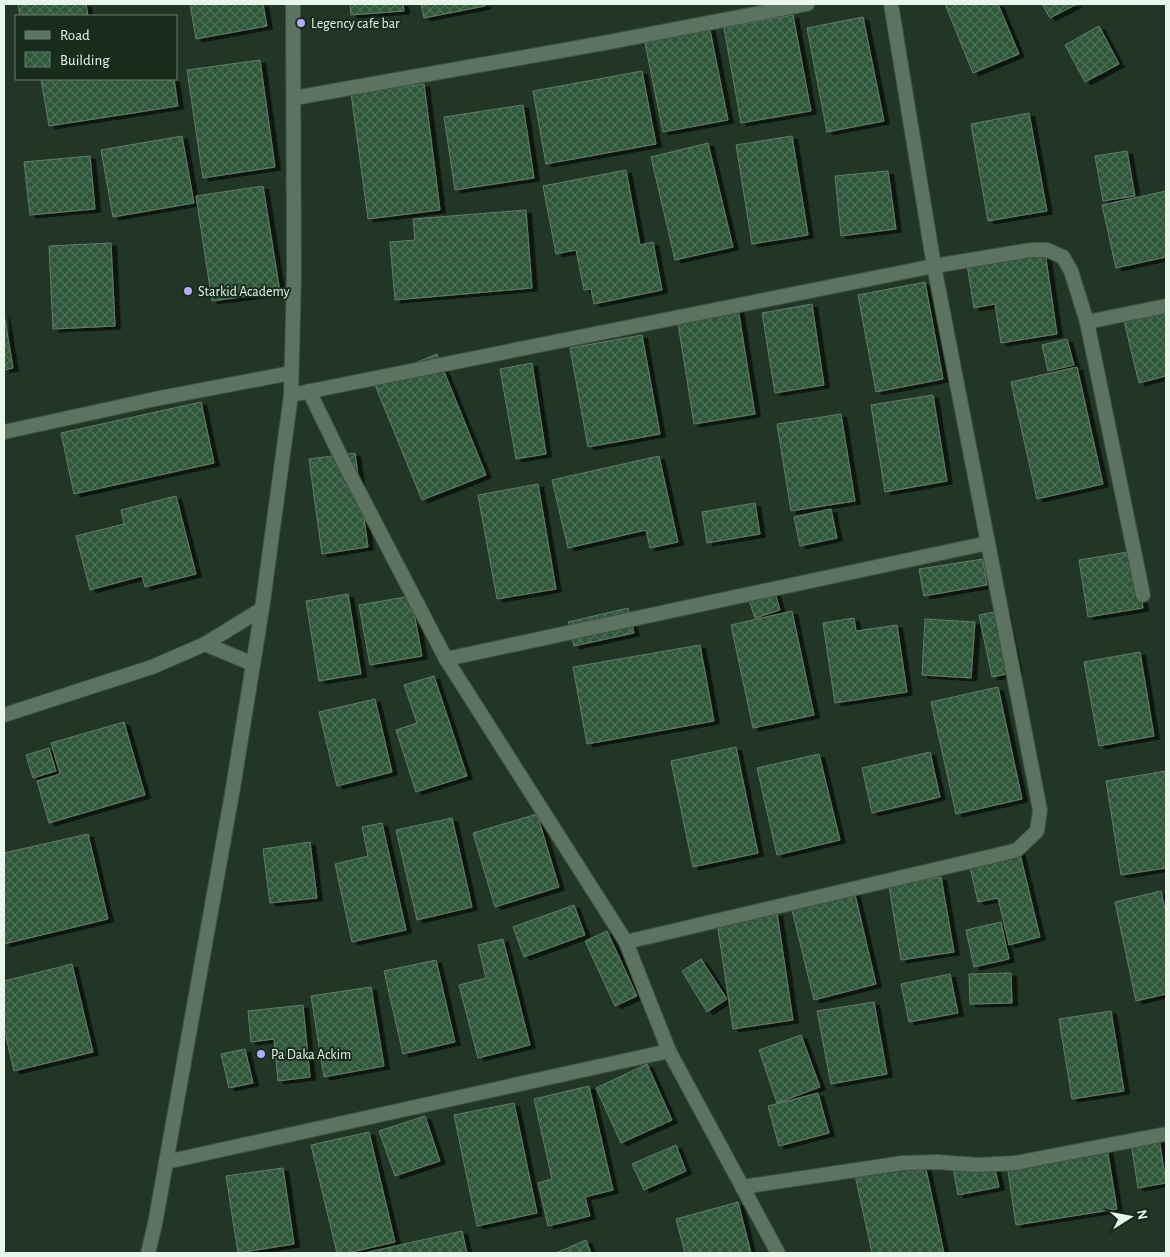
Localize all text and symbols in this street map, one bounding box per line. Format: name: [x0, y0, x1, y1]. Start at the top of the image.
legend: [15, 15, 178, 80]
marker: Legency cafe bar: [295, 17, 307, 29]
place label: Legency cafe bar: [311, 17, 400, 31]
text: Road: [60, 28, 90, 43]
text: Building: [60, 53, 110, 68]
marker: Starkid Academy: [182, 285, 194, 297]
place label: Starkid Academy: [198, 285, 289, 299]
marker: Pa Daka Ackim: [255, 1048, 267, 1060]
place label: Pa Daka Ackim: [271, 1048, 351, 1062]
north arrow: [1105, 1192, 1155, 1242]
text: N: [1134, 1209, 1150, 1221]

